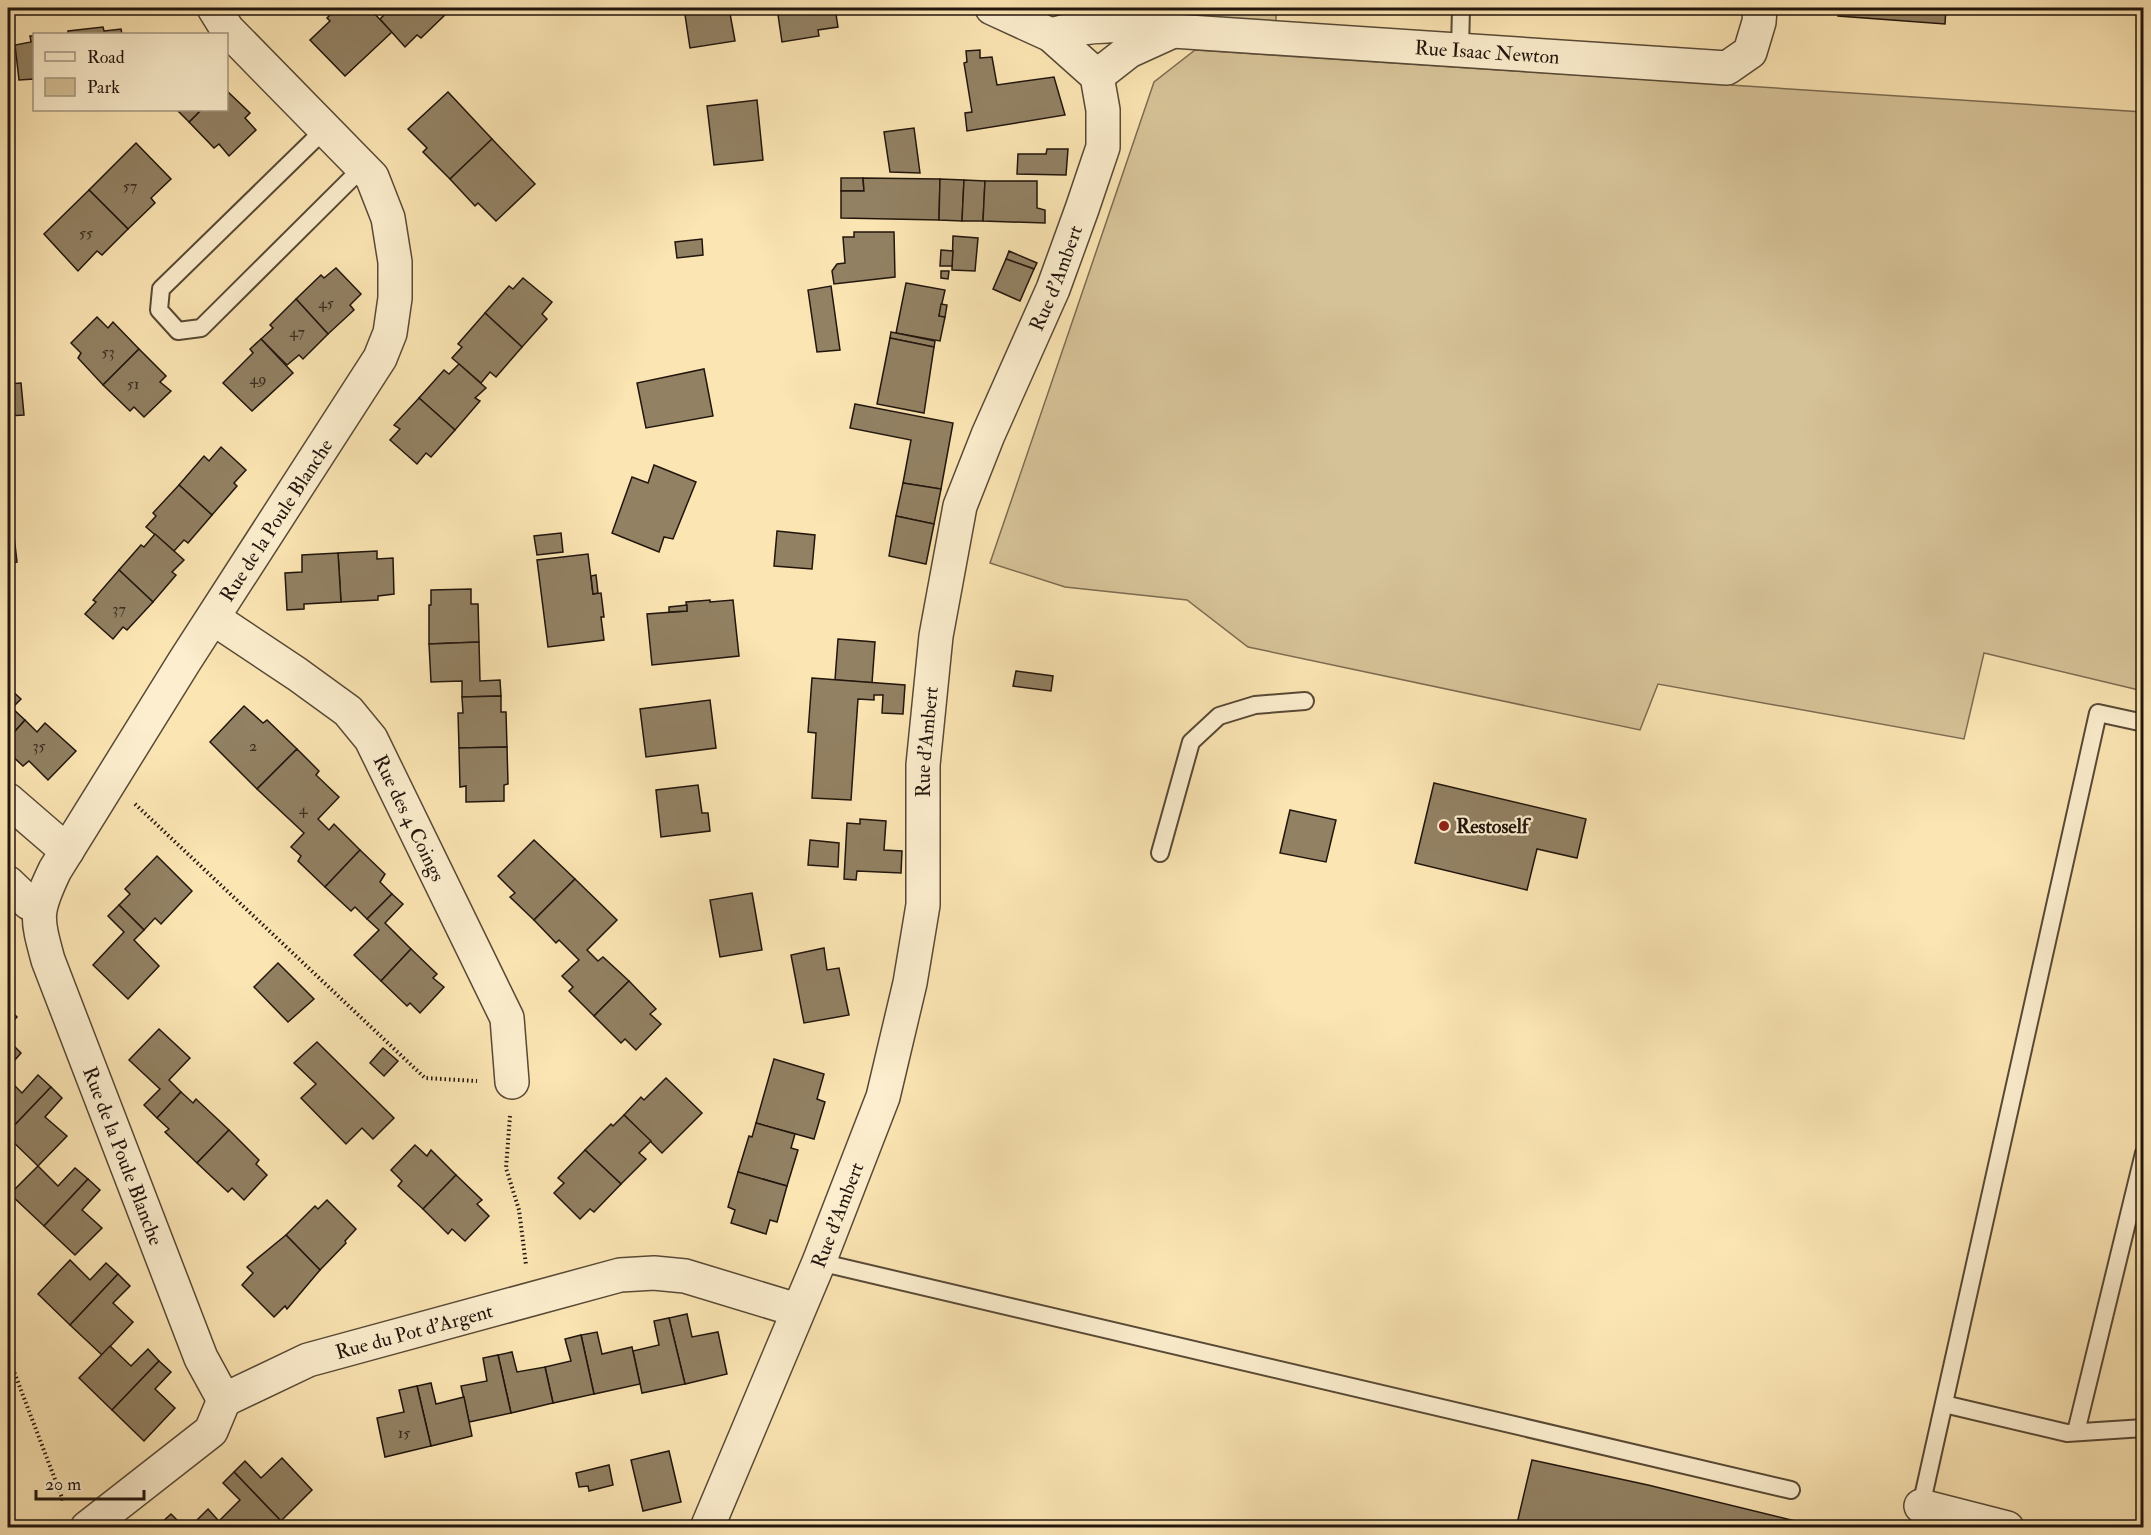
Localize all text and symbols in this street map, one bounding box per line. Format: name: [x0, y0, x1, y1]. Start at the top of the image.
legend: [33, 33, 228, 111]
street label: Rue Isaac Newton: [1414, 35, 1560, 70]
text: Road: [87, 46, 125, 69]
text: Park: [87, 76, 120, 99]
house number: 57: [123, 176, 138, 196]
street label: Rue d'Ambert: [1024, 221, 1088, 335]
house number: 55: [79, 223, 93, 243]
house number: 45: [318, 293, 334, 313]
house number: 47: [289, 322, 305, 342]
house number: 53: [101, 342, 115, 362]
house number: 49: [250, 369, 266, 389]
house number: 51: [127, 374, 139, 394]
street label: Rue de la Poule Blanche: [214, 434, 338, 606]
house number: 37: [112, 599, 126, 619]
street label: Rue d'Ambert: [911, 685, 944, 798]
house number: 35: [32, 736, 46, 756]
house number: 2: [249, 736, 257, 756]
street label: Rue des 4 Coings: [368, 751, 451, 886]
house number: 4: [299, 799, 309, 819]
place label: Restoself: [1456, 814, 1532, 839]
marker: Restoself: [1437, 819, 1451, 833]
street label: Rue de la Poule Blanche: [77, 1063, 169, 1249]
street label: Rue d'Ambert: [806, 1158, 870, 1272]
street label: Rue du Pot d'Argent: [333, 1298, 496, 1365]
house number: 15: [398, 1423, 410, 1443]
scale bar: [36, 1463, 144, 1501]
text: 20 m: [45, 1473, 81, 1496]

